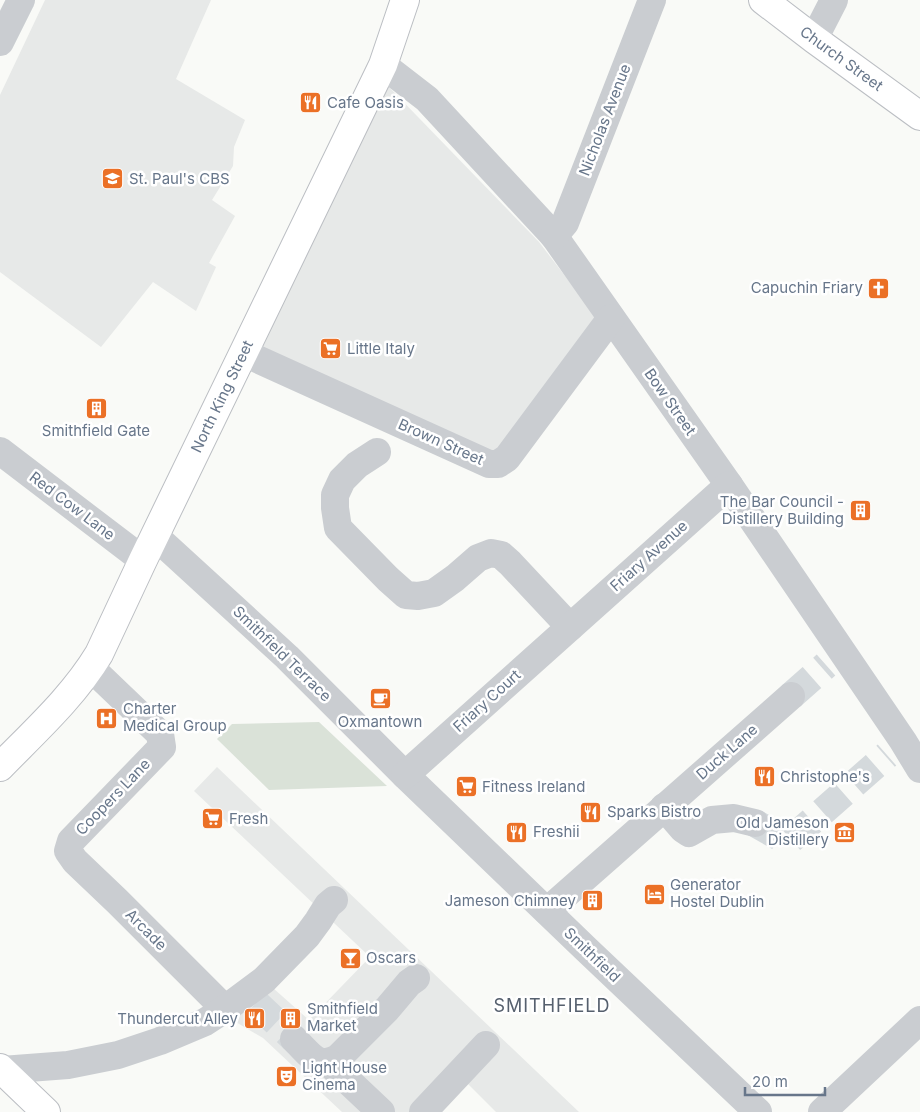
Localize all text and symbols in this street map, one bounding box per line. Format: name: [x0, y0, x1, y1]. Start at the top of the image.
street label: Church Street: [796, 22, 887, 95]
street label: Nicholas Avenue: [574, 61, 635, 178]
restaurant icon: Cafe Oasis: [299, 91, 323, 115]
place label: Cafe Oasis: [327, 93, 404, 112]
school or university icon: St. Paul's CBS: [101, 167, 125, 191]
place label: St. Paul's CBS: [129, 169, 230, 188]
church icon: Capuchin Friary: [867, 276, 891, 300]
place label: Capuchin Friary: [751, 278, 864, 297]
street label: North King Street: [186, 337, 257, 456]
supermarket icon: Little Italy: [319, 337, 343, 361]
place label: Little Italy: [347, 339, 416, 358]
street label: Bow Street: [640, 365, 700, 439]
building icon: Smithfield Gate: [84, 396, 108, 420]
street label: Brown Street: [395, 414, 487, 469]
place label: Smithfield Gate: [42, 421, 150, 440]
street label: Red Cow Lane: [26, 467, 119, 544]
place label: The Bar Council - Distillery Building: [720, 492, 844, 528]
building icon: The Bar Council - Distillery Building: [848, 499, 872, 523]
street label: Friary Avenue: [606, 516, 691, 595]
street label: Smithfield Terrace: [229, 602, 336, 706]
street label: Friary Court: [449, 665, 524, 736]
cafe icon: Oxmantown: [368, 687, 392, 711]
place label: Charter Medical Group: [123, 699, 227, 735]
hospital icon: Charter Medical Group: [95, 706, 119, 730]
place label: Oxmantown: [338, 712, 422, 731]
street label: Duck Lane: [692, 720, 761, 783]
street label: Coopers Lane: [71, 754, 154, 839]
restaurant icon: Christophe's: [752, 765, 776, 789]
place label: Christophe's: [780, 767, 870, 786]
supermarket icon: Fitness Ireland: [454, 775, 478, 799]
place label: Fitness Ireland: [482, 777, 585, 796]
restaurant icon: Sparks Bistro: [579, 800, 603, 824]
place label: Sparks Bistro: [607, 802, 701, 821]
supermarket icon: Fresh: [201, 807, 225, 831]
place label: Fresh: [229, 809, 268, 828]
place label: Old Jameson Distillery: [736, 813, 830, 849]
restaurant icon: Freshii: [505, 820, 529, 844]
museum icon: Old Jameson Distillery: [833, 820, 857, 844]
place label: Freshii: [533, 822, 580, 841]
place label: Generator Hostel Dublin: [670, 875, 764, 911]
hotel icon: Generator Hostel Dublin: [642, 882, 666, 906]
building icon: Jameson Chimney: [580, 889, 604, 913]
place label: Jameson Chimney: [445, 891, 577, 910]
street label: Arcade: [122, 905, 171, 954]
street label: Smithfield: [560, 923, 624, 986]
bar icon: Oscars: [338, 946, 362, 970]
place label: Oscars: [366, 948, 416, 967]
district label: SMITHFIELD: [493, 995, 611, 1016]
place label: Smithfield Market: [307, 999, 378, 1035]
building icon: Smithfield Market: [279, 1006, 303, 1030]
restaurant icon: Thundercut Alley: [242, 1007, 266, 1031]
place label: Thundercut Alley: [117, 1009, 239, 1028]
place label: Light House Cinema: [302, 1058, 387, 1094]
scale bar: [745, 1064, 825, 1096]
theatre icon: Light House Cinema: [274, 1065, 298, 1089]
text: 20 m: [752, 1072, 788, 1091]

